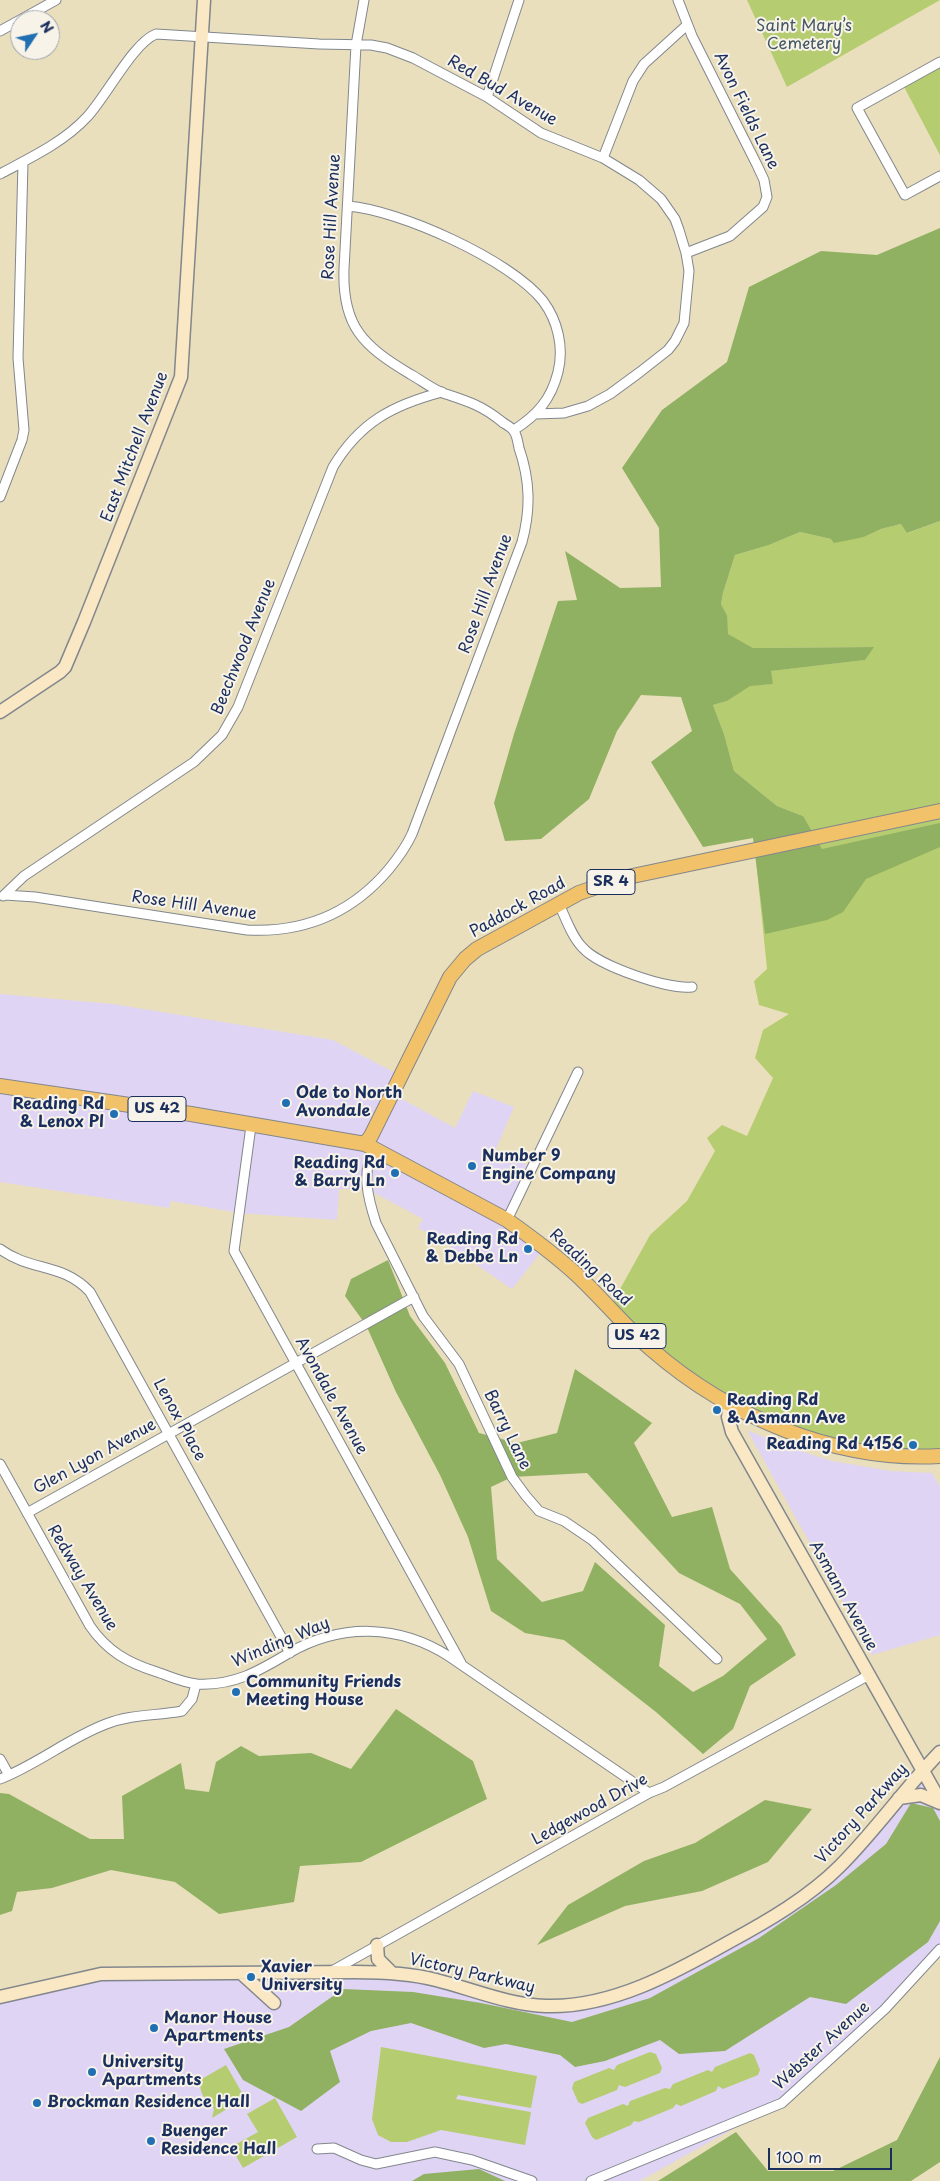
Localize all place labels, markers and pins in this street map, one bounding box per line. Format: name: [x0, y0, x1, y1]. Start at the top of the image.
place label: Ode to North Avondale: [296, 1084, 402, 1122]
place label: Reading Rd & Lenox Pl: [13, 1095, 104, 1133]
marker: Ode to North Avondale: [280, 1097, 292, 1109]
marker: Reading Rd & Lenox Pl: [108, 1108, 120, 1120]
place label: Number 9 Engine Company: [482, 1147, 616, 1185]
place label: Reading Rd & Barry Ln: [294, 1154, 385, 1192]
marker: Number 9 Engine Company: [466, 1160, 478, 1172]
marker: Reading Rd & Barry Ln: [389, 1167, 401, 1179]
place label: Reading Rd & Debbe Ln: [425, 1230, 518, 1268]
marker: Reading Rd & Debbe Ln: [522, 1243, 534, 1255]
place label: Reading Rd & Asmann Ave: [727, 1391, 846, 1429]
marker: Reading Rd & Asmann Ave: [711, 1404, 723, 1416]
place label: Reading Rd 4156: [766, 1435, 903, 1455]
marker: Reading Rd 4156: [907, 1439, 919, 1451]
place label: Community Friends Meeting House: [246, 1673, 401, 1711]
marker: Community Friends Meeting House: [230, 1686, 242, 1698]
place label: Xavier University: [261, 1958, 342, 1996]
marker: Xavier University: [245, 1971, 257, 1983]
place label: Manor House Apartments: [164, 2009, 272, 2047]
marker: Manor House Apartments: [148, 2022, 160, 2034]
place label: University Apartments: [102, 2053, 201, 2091]
marker: University Apartments: [86, 2066, 98, 2078]
place label: Brockman Residence Hall: [47, 2093, 249, 2113]
marker: Brockman Residence Hall: [31, 2097, 43, 2109]
place label: Buenger Residence Hall: [161, 2122, 276, 2160]
marker: Buenger Residence Hall: [145, 2135, 157, 2147]

